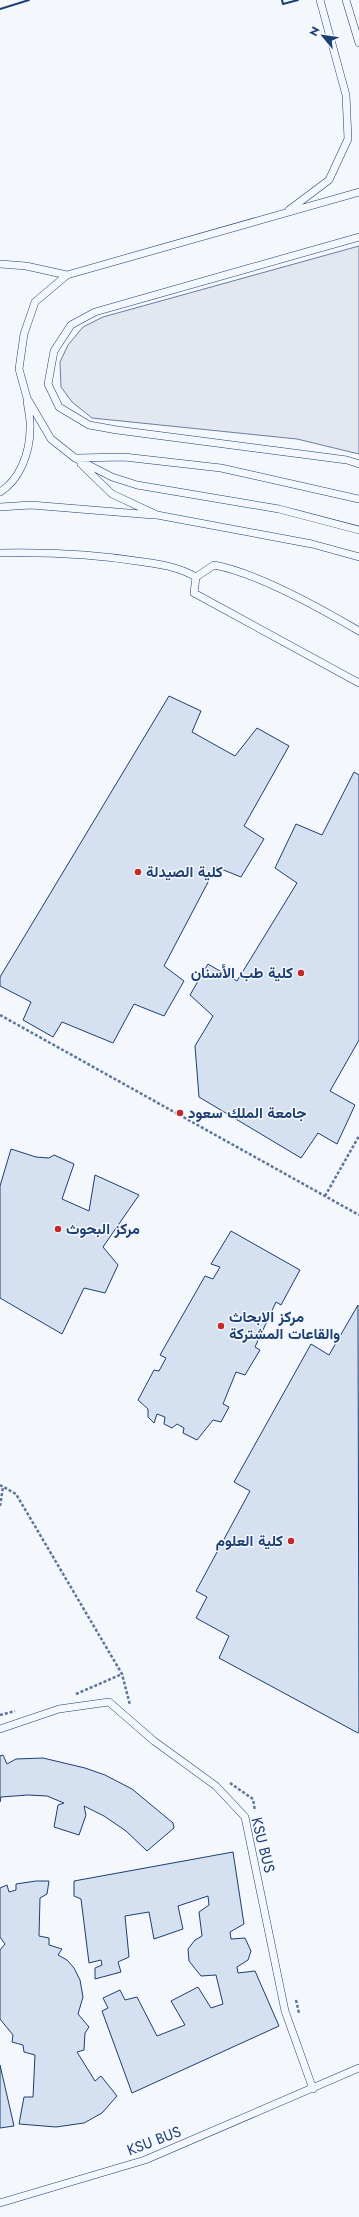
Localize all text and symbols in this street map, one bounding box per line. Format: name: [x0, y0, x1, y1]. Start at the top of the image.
north arrow: [303, 16, 343, 56]
text: N: [305, 23, 323, 39]
place label: كلية الصيدلة: [146, 861, 223, 883]
marker: كلية الصيدلة: [133, 867, 143, 877]
place label: كلية طب الأسنان: [191, 962, 293, 984]
marker: كلية طب الأسنان: [296, 968, 306, 978]
place label: جامعة الملك سعود: [188, 1102, 306, 1124]
marker: جامعة الملك سعود: [175, 1108, 185, 1118]
place label: مركز البحوث: [66, 1218, 140, 1240]
marker: مركز البحوث: [53, 1224, 63, 1234]
place label: مركز الابحاث والقاعات المشتركة: [229, 1306, 340, 1345]
marker: مركز الابحاث والقاعات المشتركة: [216, 1321, 226, 1331]
place label: كلية العلوم: [216, 1530, 283, 1552]
marker: كلية العلوم: [286, 1536, 296, 1546]
street label: KSU BUS: [245, 1815, 281, 1875]
street label: KSU BUS: [124, 2121, 184, 2161]

